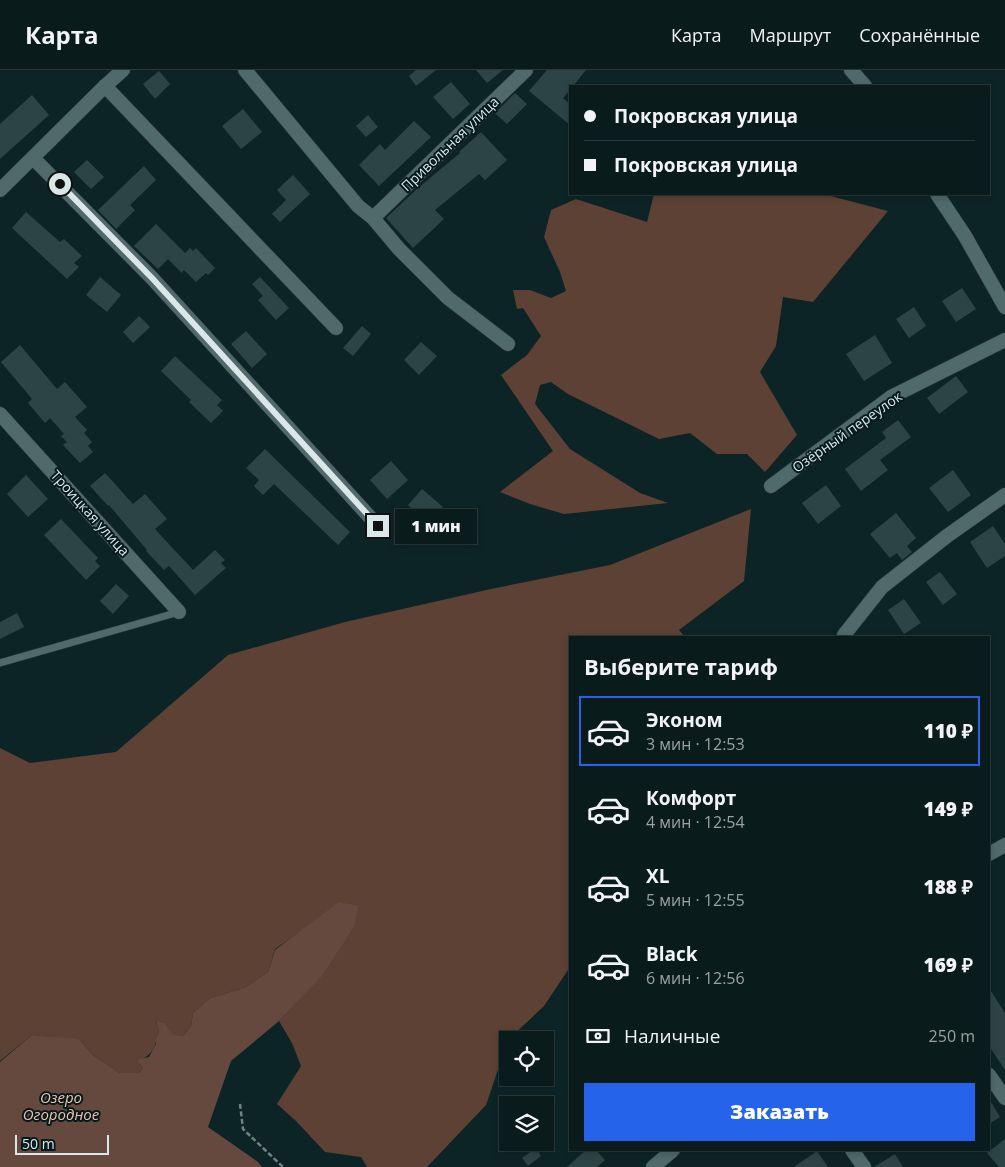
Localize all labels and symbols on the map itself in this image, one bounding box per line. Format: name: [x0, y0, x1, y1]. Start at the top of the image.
street label: Привольная улица: [397, 92, 503, 195]
route start: [49, 173, 71, 195]
street label: Озёрный переулок: [788, 386, 906, 477]
street label: Троицкая улица: [47, 466, 134, 560]
callout: 1 мин: [396, 508, 478, 544]
route end: [367, 515, 389, 537]
water label: Озеро Огородное: [23, 1087, 100, 1124]
scale bar: [15, 1132, 109, 1155]

